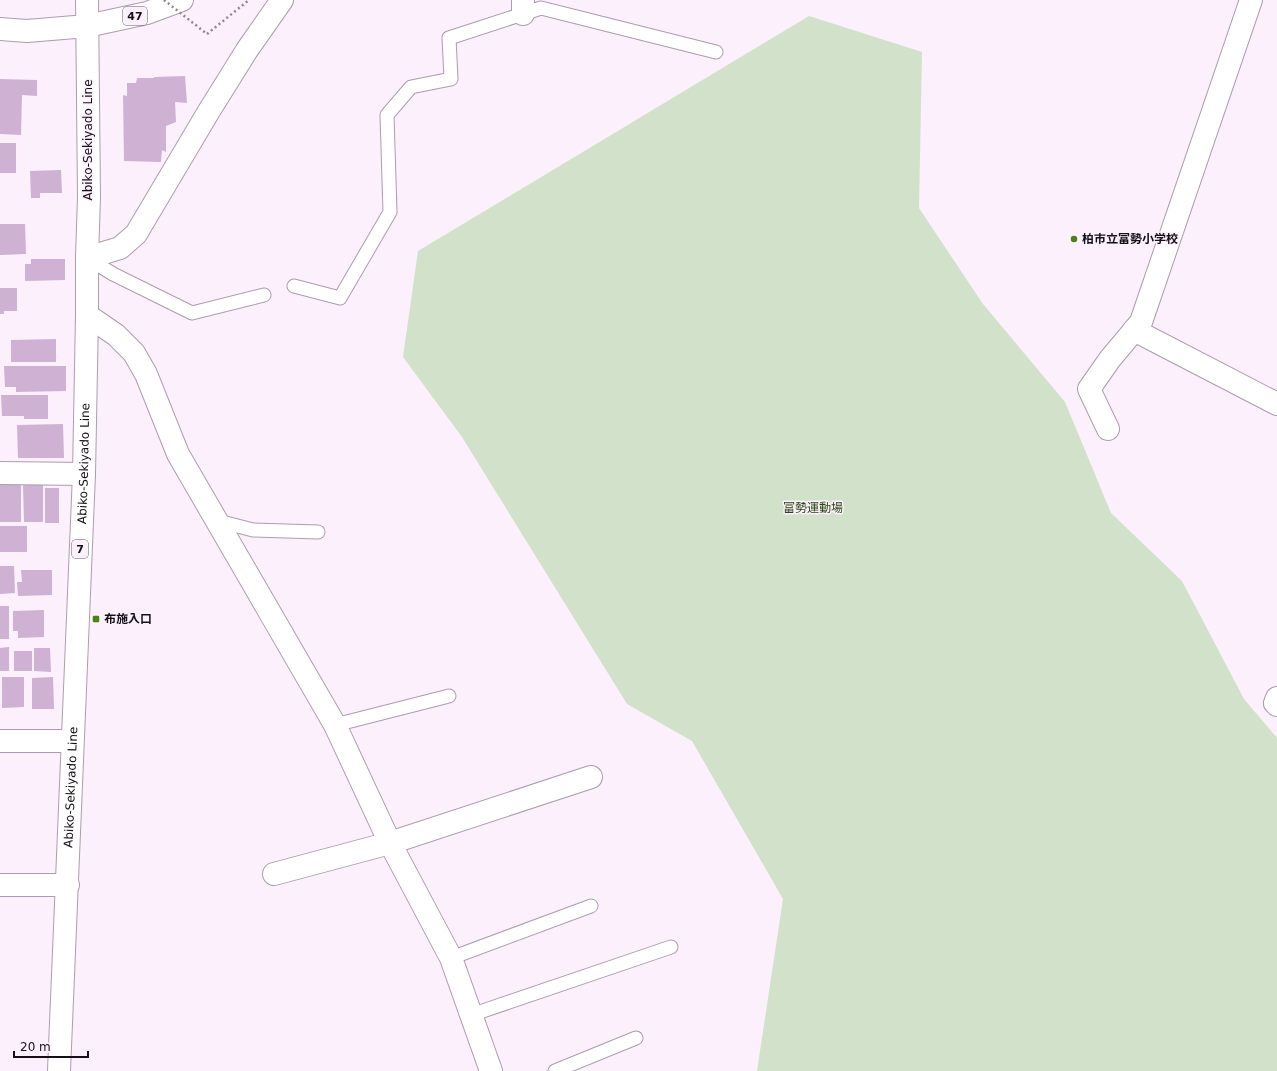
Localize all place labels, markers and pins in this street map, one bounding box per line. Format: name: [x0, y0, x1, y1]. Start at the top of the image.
place label: 柏市立富勢小学校: [1082, 232, 1178, 246]
marker: 柏市立富勢小学校: [1069, 234, 1079, 244]
place label: 布施入口: [104, 612, 152, 626]
marker: 布施入口: [91, 614, 101, 624]

